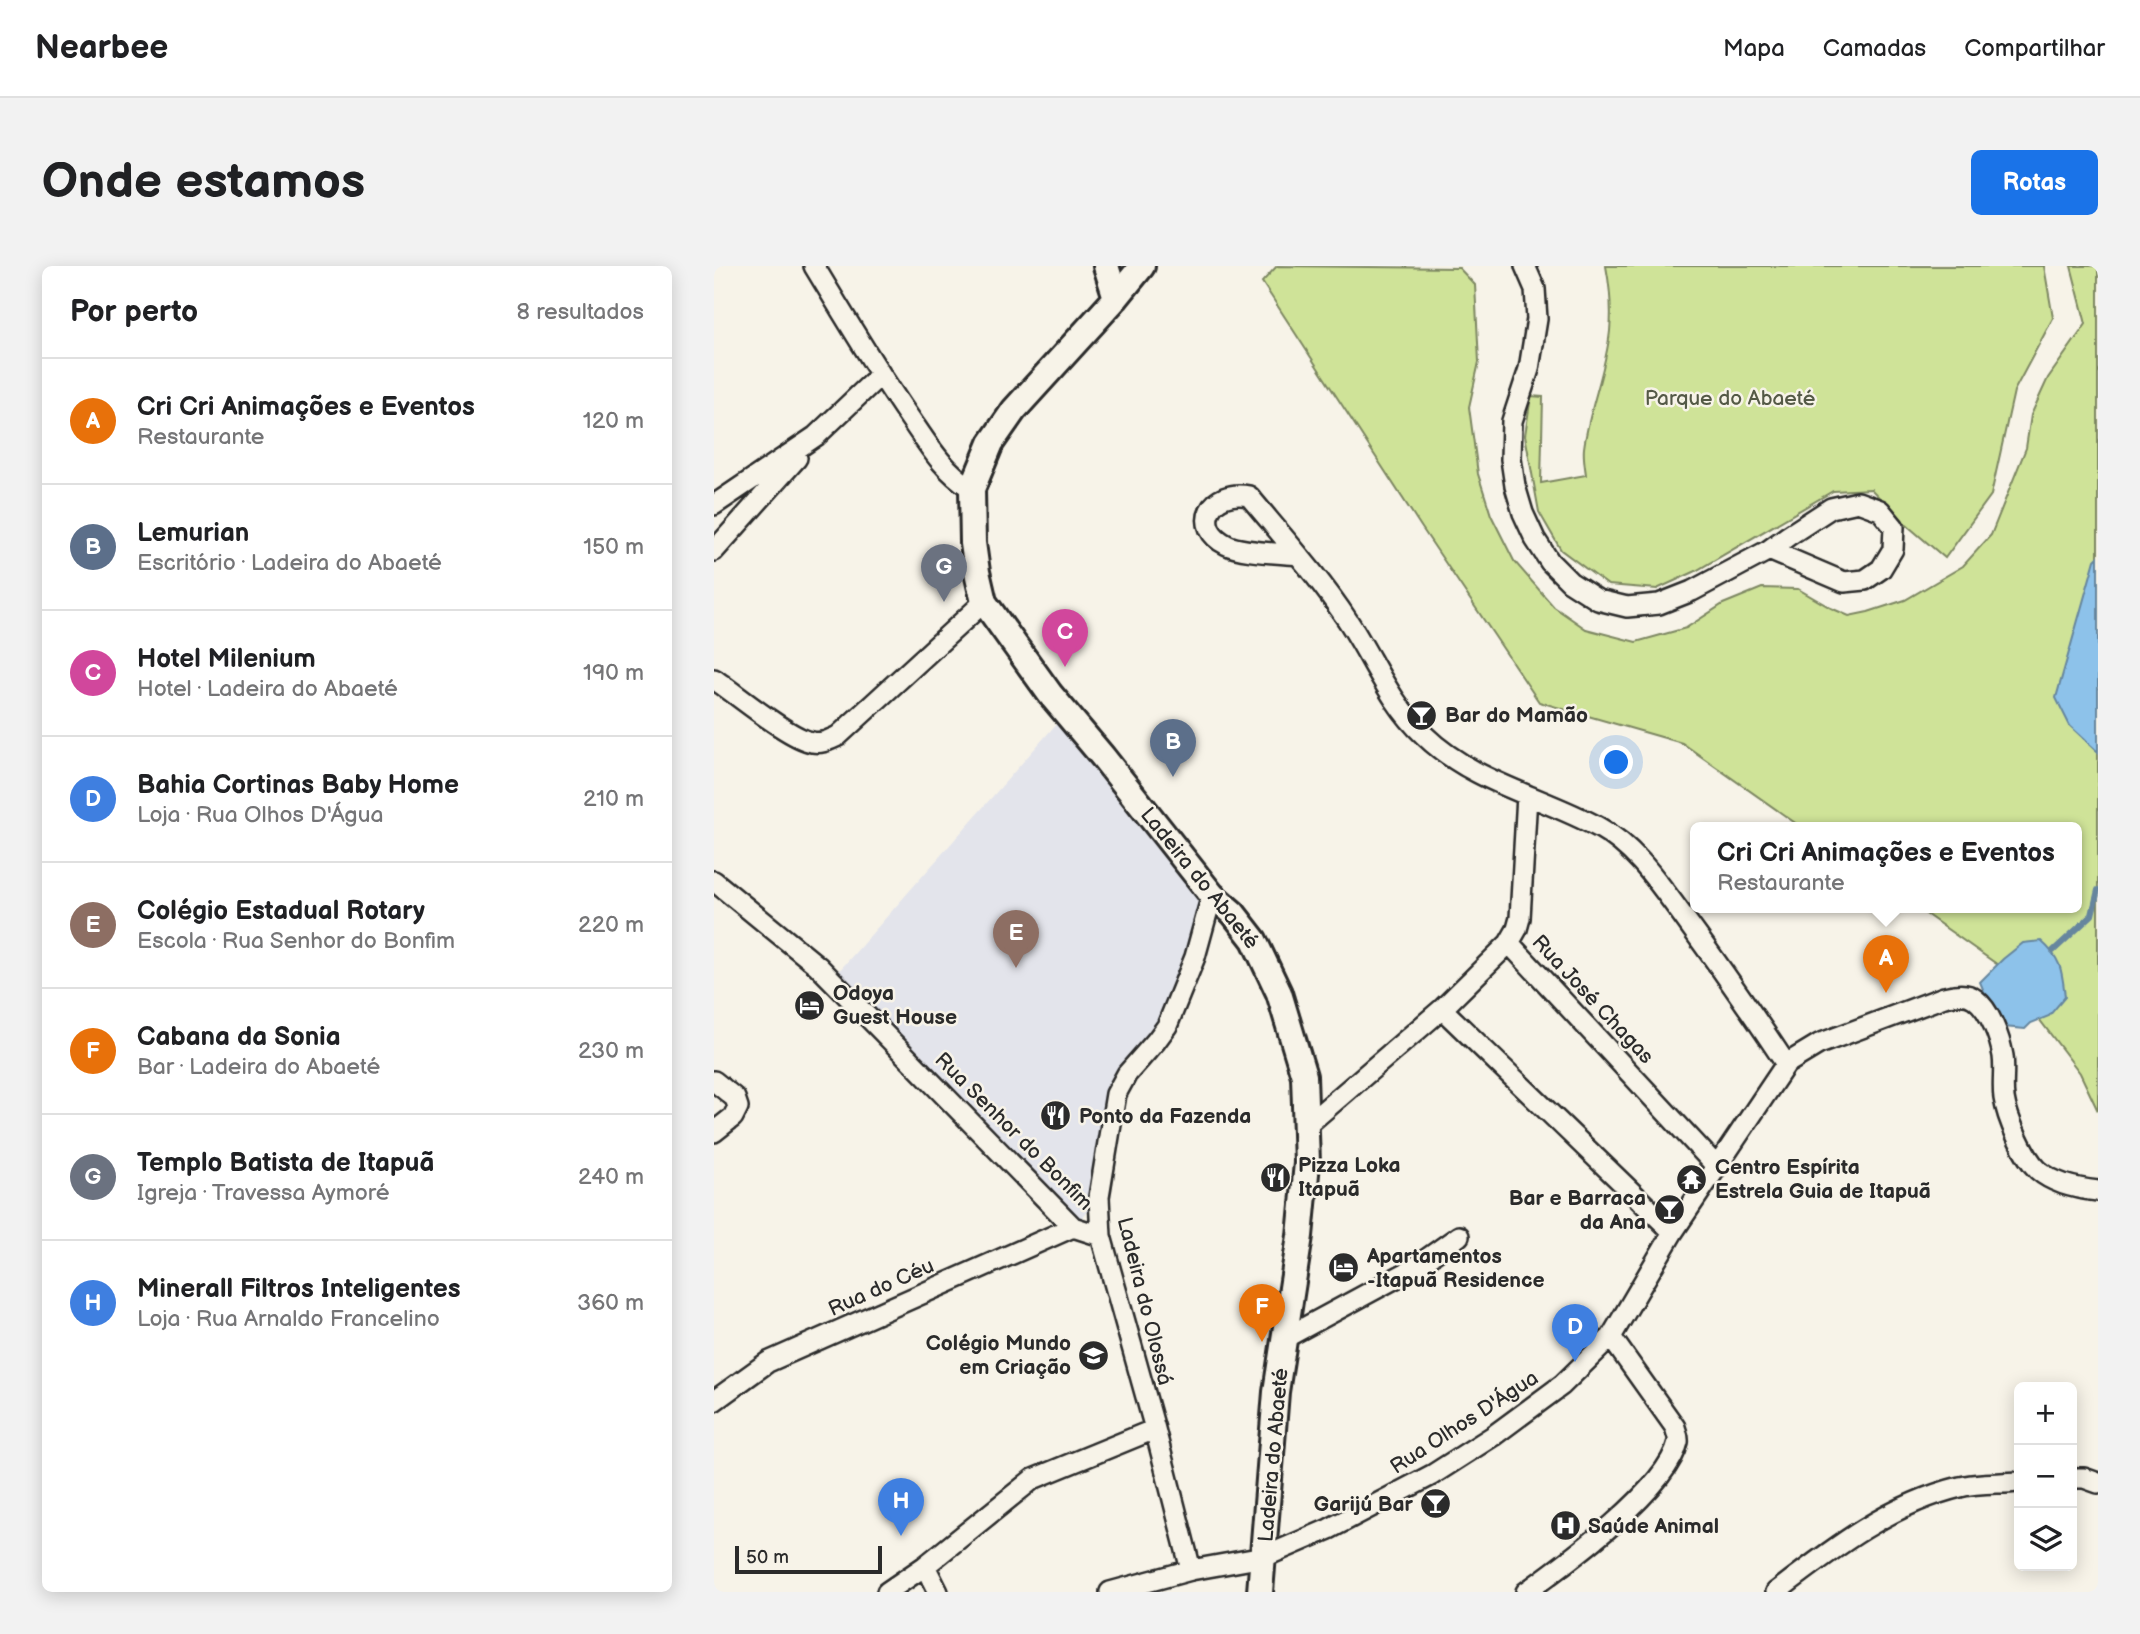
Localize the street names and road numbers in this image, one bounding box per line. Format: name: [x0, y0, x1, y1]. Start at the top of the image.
street label: Ladeira do Abaeté: [1135, 803, 1264, 954]
street label: Rua José Chagas: [1527, 930, 1659, 1069]
street label: Rua Senhor do Bonfim: [930, 1047, 1098, 1215]
street label: Ladeira do Olossá: [1112, 1215, 1177, 1388]
street label: Rua do Céu: [824, 1253, 938, 1322]
street label: Rua Olhos D'Água: [1386, 1365, 1543, 1480]
street label: Ladeira do Abaeté: [1253, 1367, 1294, 1543]

